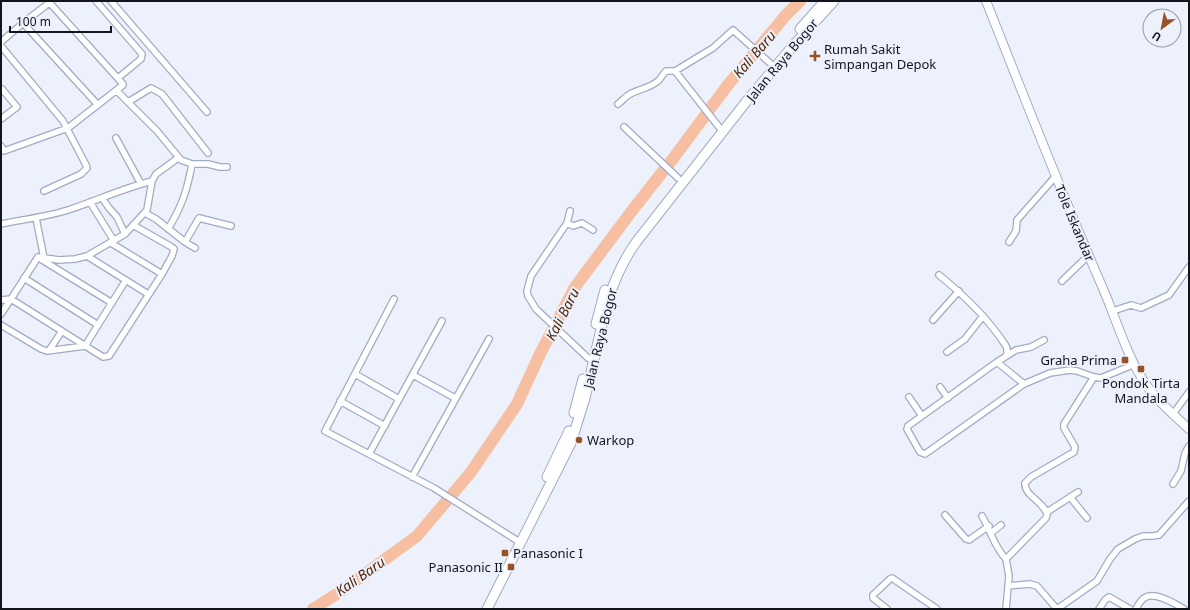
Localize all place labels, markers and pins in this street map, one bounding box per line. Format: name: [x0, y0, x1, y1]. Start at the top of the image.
place label: Rumah Sakit Simpangan Depok: [824, 40, 936, 73]
marker: Rumah Sakit Simpangan Depok: [809, 50, 821, 62]
place label: Graha Prima: [1040, 351, 1117, 369]
marker: Graha Prima: [1120, 355, 1130, 365]
marker: Pondok Tirta Mandala: [1136, 364, 1146, 374]
place label: Pondok Tirta Mandala: [1102, 374, 1180, 407]
place label: Warkop: [587, 431, 634, 449]
marker: Warkop: [574, 435, 584, 445]
place label: Panasonic I: [513, 544, 583, 562]
marker: Panasonic I: [500, 548, 510, 558]
place label: Panasonic II: [429, 558, 503, 576]
marker: Panasonic II: [506, 562, 516, 572]

